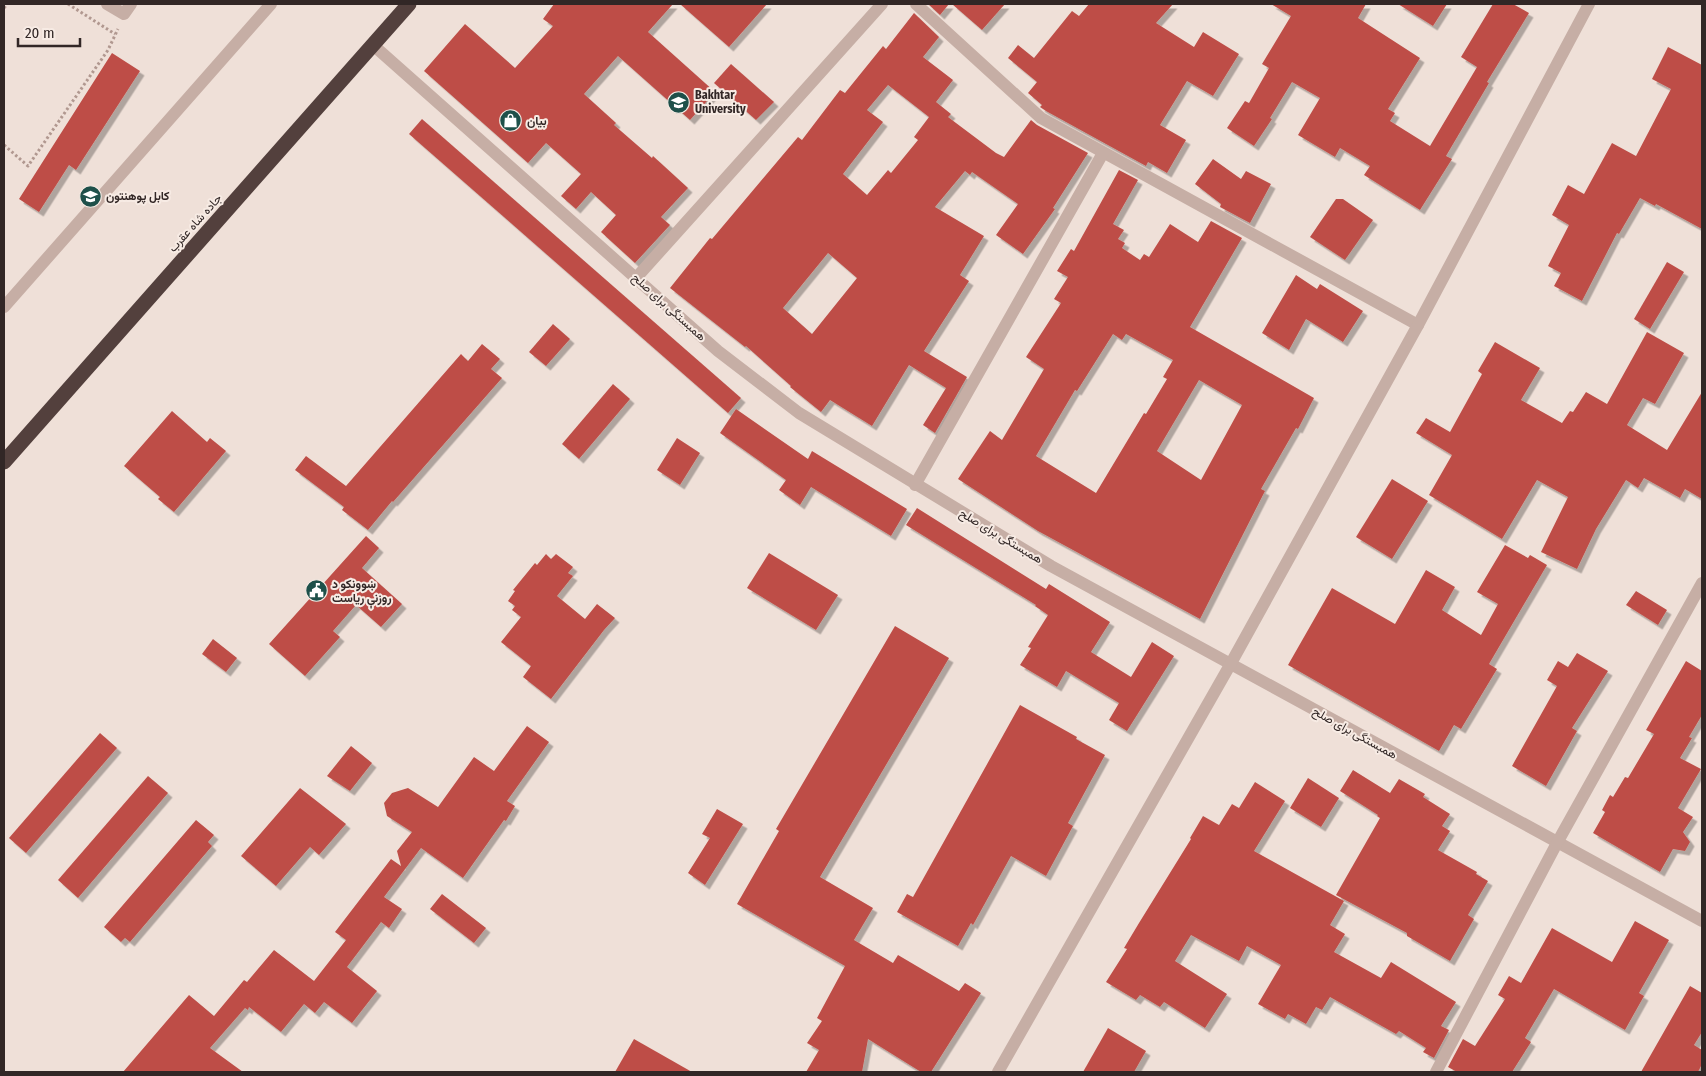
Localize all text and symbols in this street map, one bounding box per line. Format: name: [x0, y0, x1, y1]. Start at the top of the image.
scale bar: [18, 15, 80, 47]
text: 20 m: [25, 24, 55, 42]
place label: Bakhtar University: [695, 88, 746, 116]
school or university icon: Bakhtar University: [667, 90, 691, 114]
shop icon: بیان: [499, 109, 523, 133]
place label: بیان: [527, 114, 547, 128]
school or university icon: کابل پوهنتون: [78, 184, 102, 208]
place label: کابل پوهنتون: [106, 189, 170, 204]
street label: جاده شاه عقرب: [165, 191, 225, 255]
street label: همبستگی برای صلح: [628, 270, 709, 345]
street label: همبستگی برای صلح: [956, 506, 1045, 568]
place label: ښوونکو د روزنې رياست: [332, 577, 392, 609]
public building icon: ښوونکو د روزنې رياست: [304, 579, 328, 603]
street label: همبستگی برای صلح: [1309, 704, 1400, 764]

